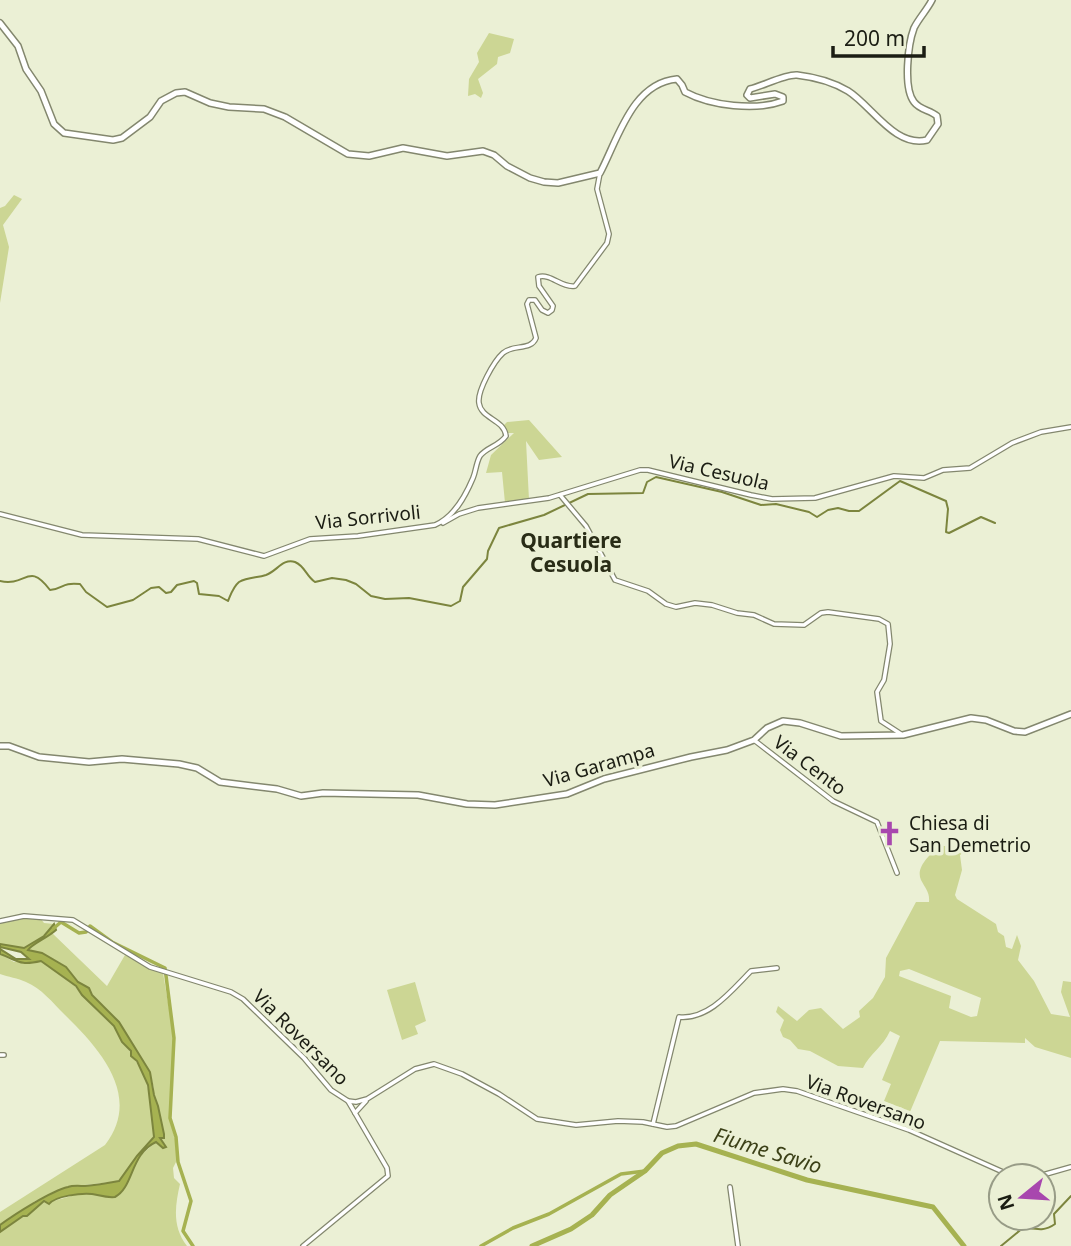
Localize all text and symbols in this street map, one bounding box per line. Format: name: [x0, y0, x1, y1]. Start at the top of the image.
scale bar: [833, 14, 924, 58]
text: 200 m: [844, 24, 905, 52]
street label: Via Cesuola: [666, 448, 772, 496]
street label: Via Sorrivoli: [314, 499, 422, 535]
district label: Quartiere Cesuola: [520, 526, 622, 578]
street label: Via Cento: [768, 729, 852, 801]
street label: Via Garampa: [540, 737, 658, 793]
place label: Chiesa di San Demetrio: [909, 810, 1031, 858]
church icon: Chiesa di San Demetrio: [875, 820, 903, 848]
street label: Via Roversano: [247, 983, 355, 1091]
street label: Via Roversano: [802, 1068, 930, 1136]
water label: Fiume Savio: [711, 1120, 825, 1180]
north arrow: [987, 1162, 1057, 1232]
text: N: [991, 1191, 1021, 1214]

